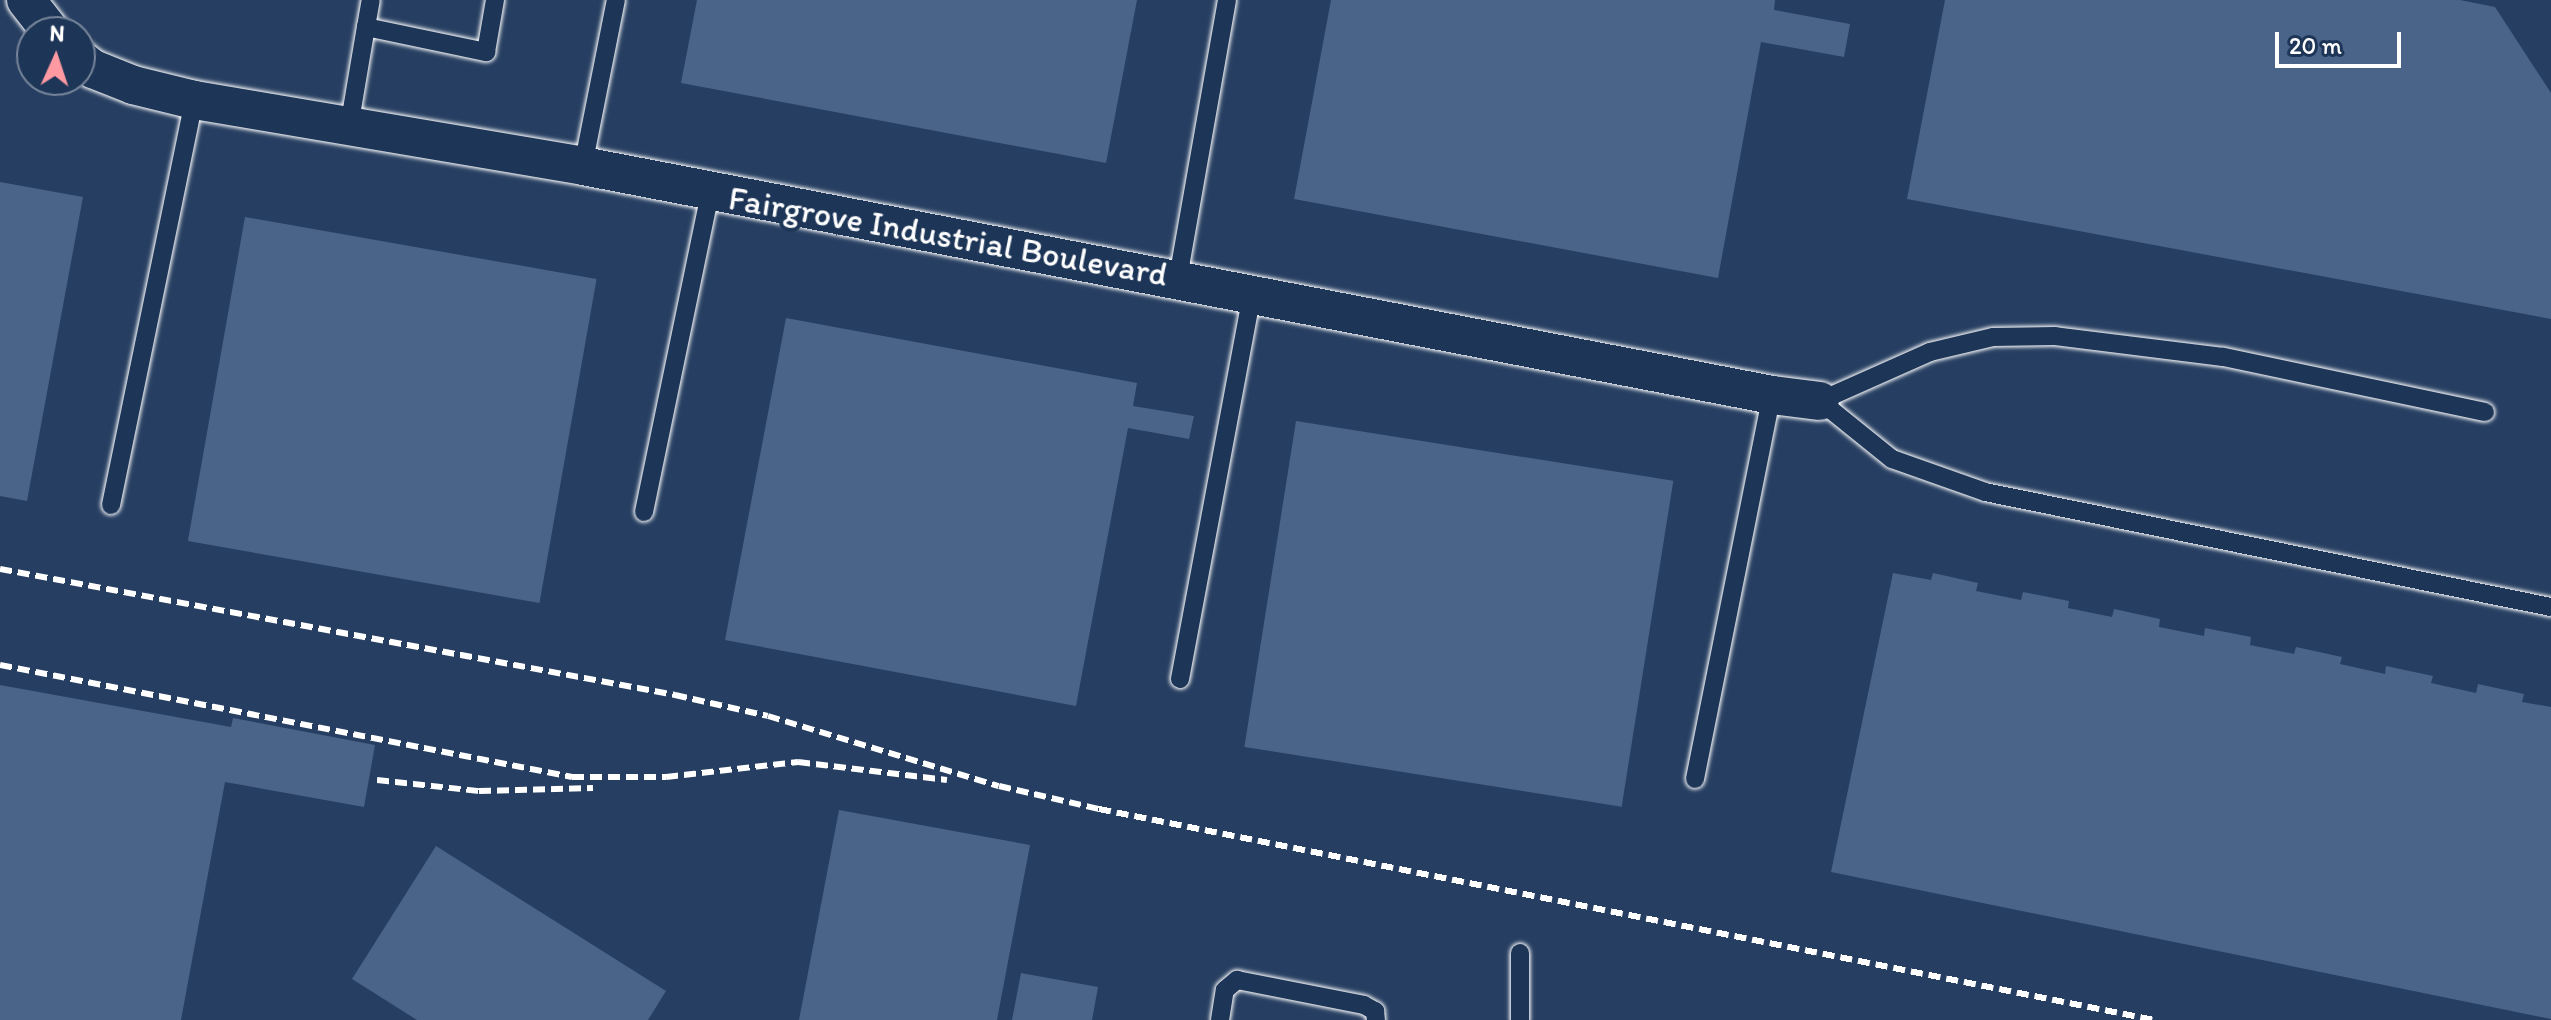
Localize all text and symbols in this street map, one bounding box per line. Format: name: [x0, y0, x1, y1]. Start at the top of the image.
north arrow: [16, 16, 96, 96]
scale bar: [2279, 16, 2405, 66]
text: N: [49, 20, 65, 47]
text: 20 m: [2289, 31, 2342, 60]
street label: Fairgrove Industrial Boulevard: [724, 177, 1172, 295]

